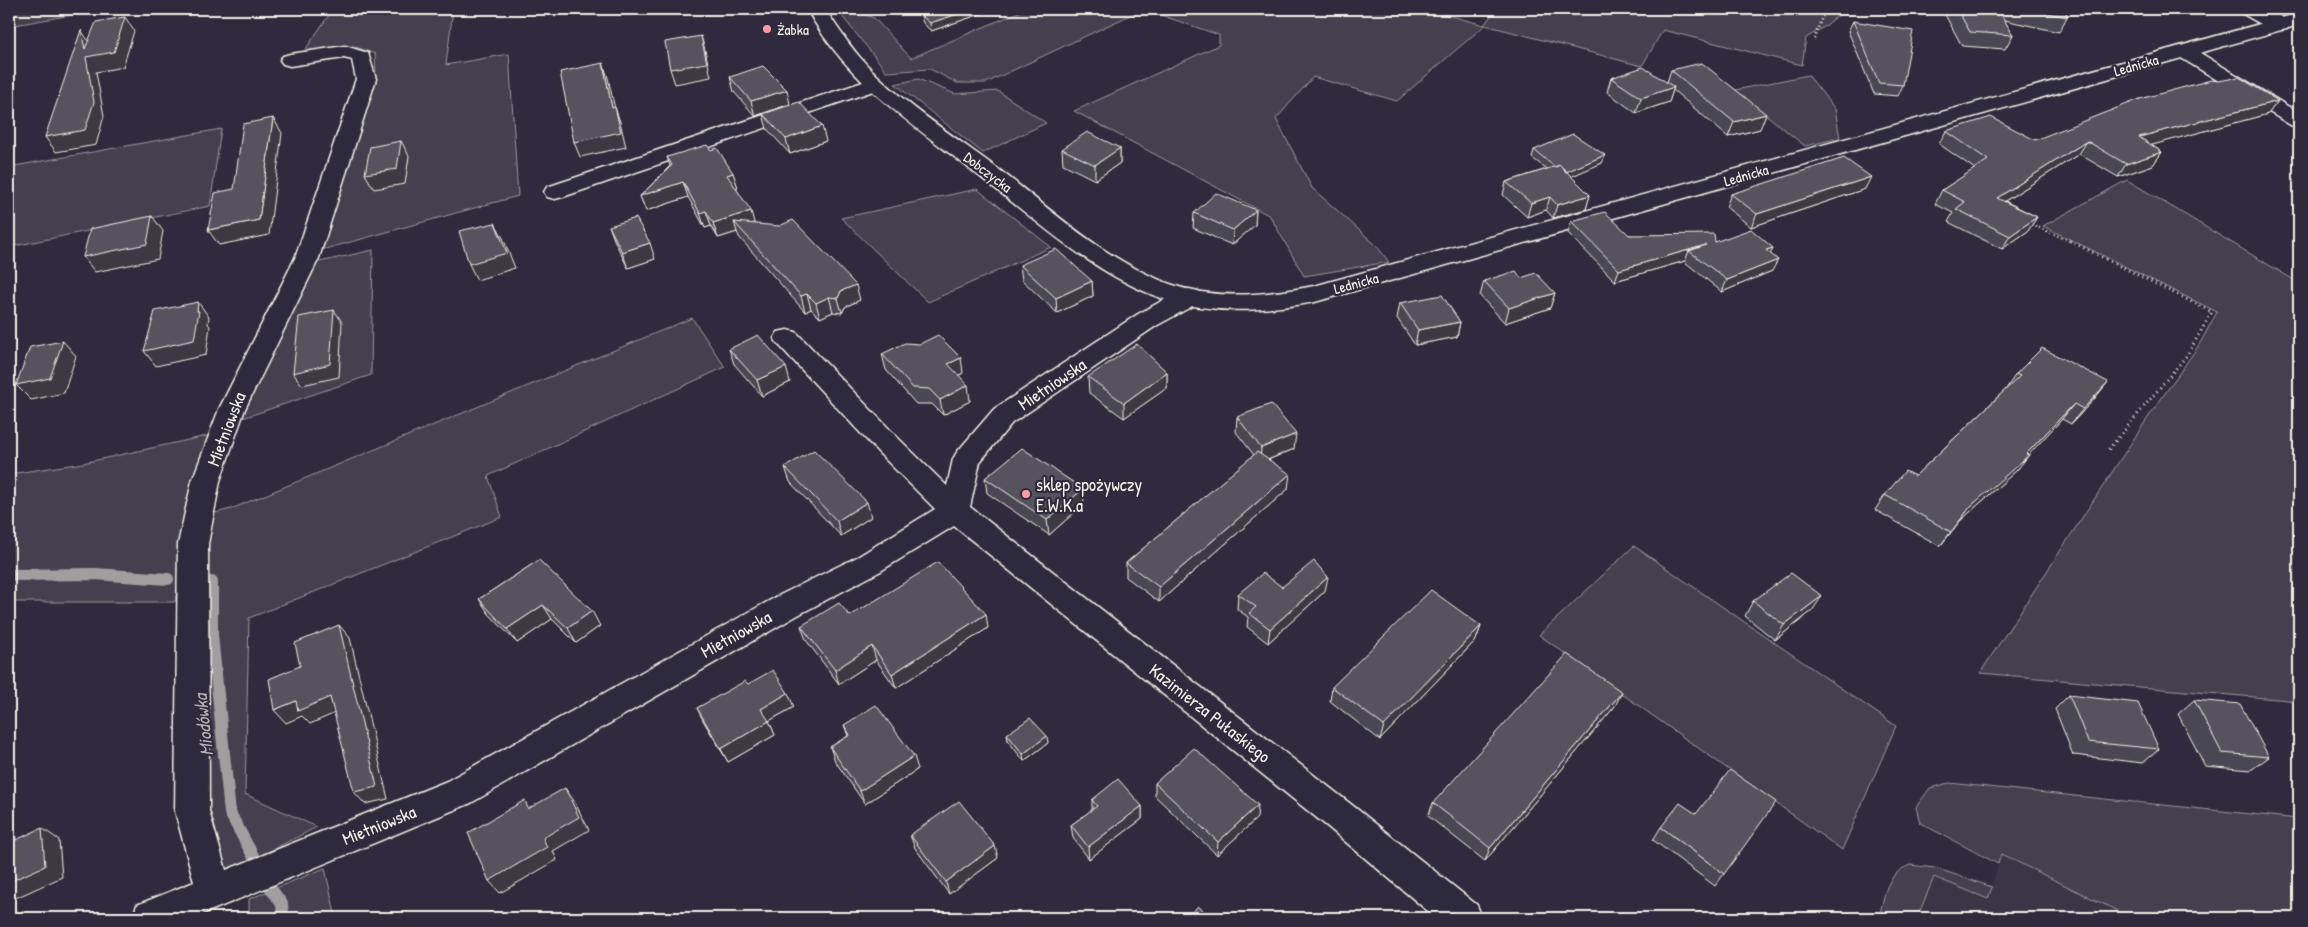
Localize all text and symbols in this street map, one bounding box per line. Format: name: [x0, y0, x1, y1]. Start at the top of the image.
place label: Żabka: [777, 19, 809, 40]
marker: Żabka: [761, 23, 773, 35]
street label: Lednicka: [2111, 49, 2161, 81]
street label: Dobczycka: [959, 147, 1017, 197]
street label: Lednicka: [1721, 159, 1771, 191]
street label: Lednicka: [1331, 267, 1381, 299]
street label: Mietniowska: [1013, 352, 1091, 416]
street label: Mietniowska: [200, 388, 252, 470]
place label: sklep spożywczy E.W.K.a: [1036, 472, 1142, 518]
marker: sklep spożywczy E.W.K.a: [1020, 488, 1032, 500]
street label: Mietniowska: [696, 604, 776, 664]
street label: Kazimierza Pułaskiego: [1144, 658, 1276, 768]
water label: Miodówka: [187, 690, 219, 757]
street label: Mietniowska: [338, 799, 420, 851]

